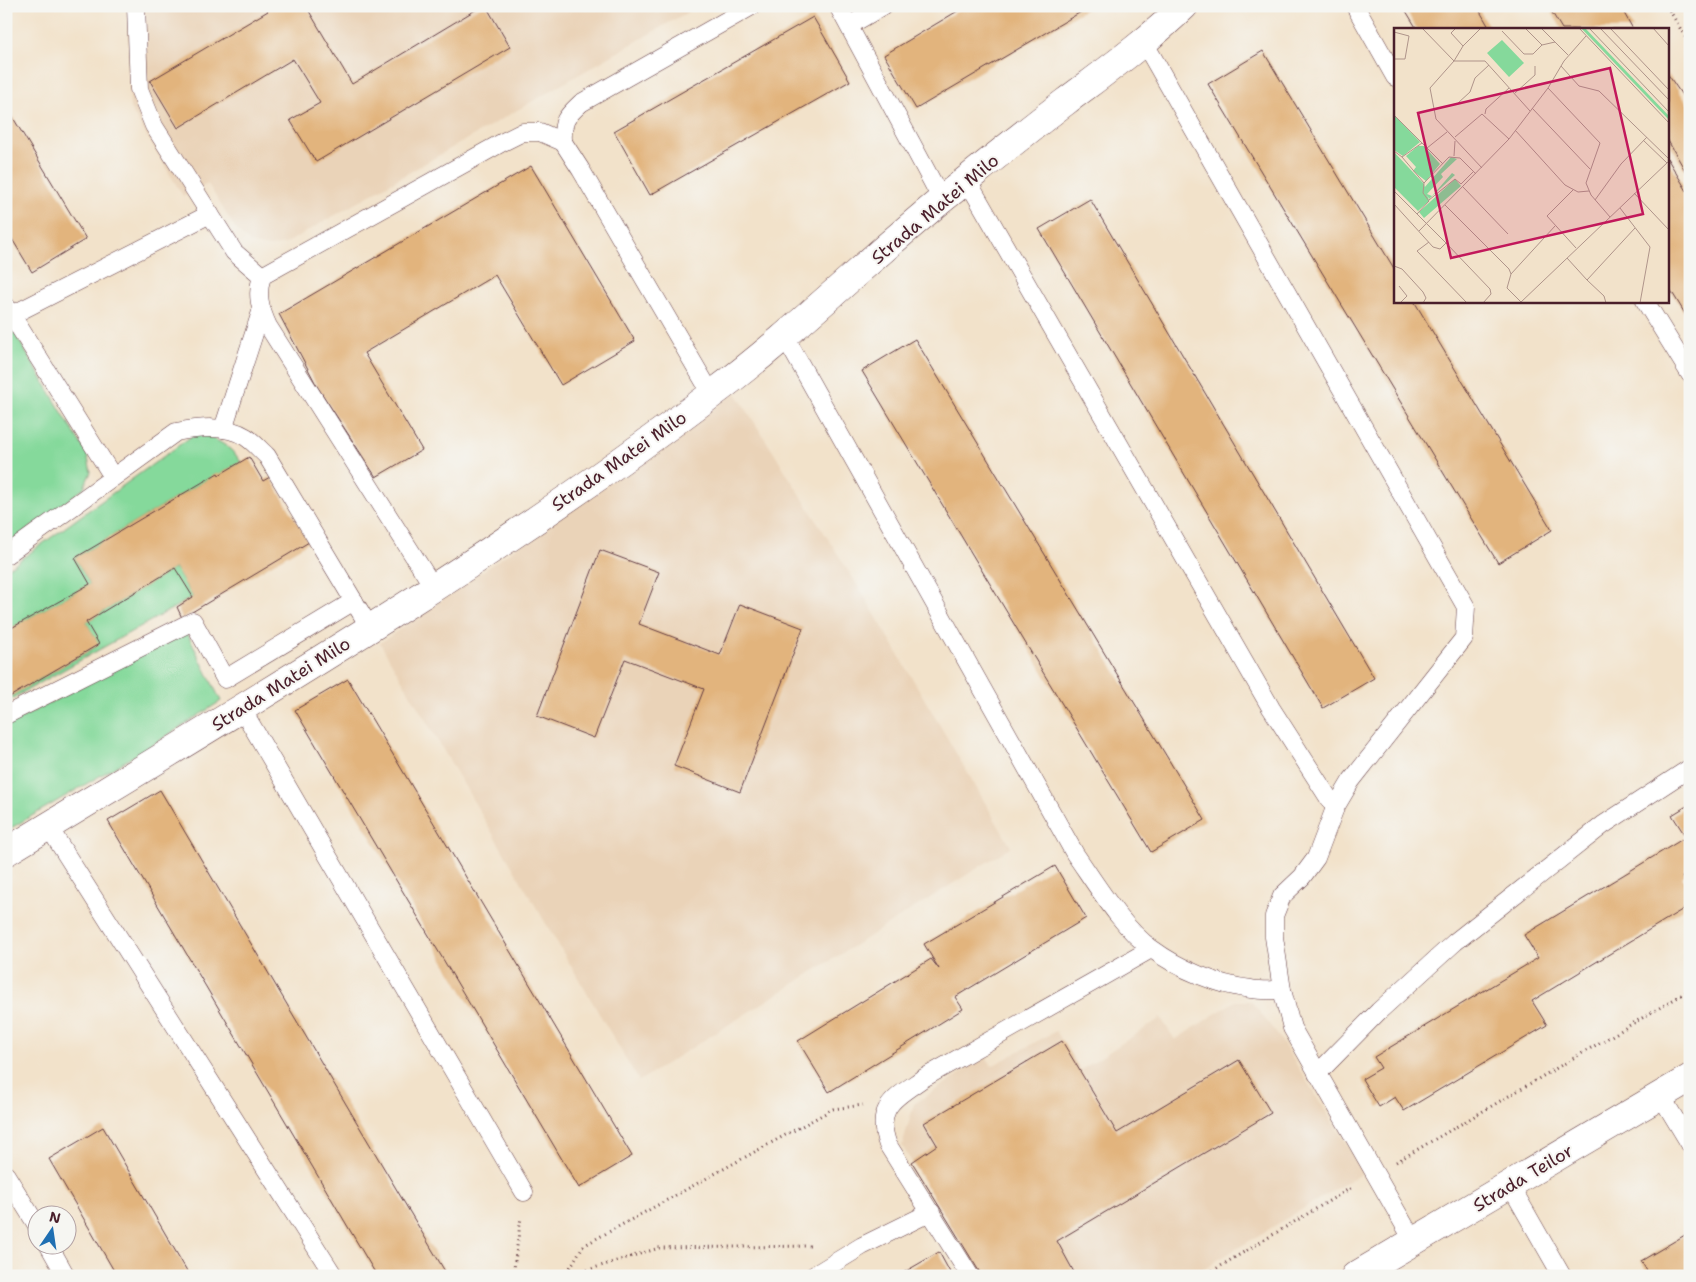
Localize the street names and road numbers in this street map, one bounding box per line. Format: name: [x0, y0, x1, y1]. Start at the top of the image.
street label: Strada Matei Milo: [866, 148, 1004, 270]
street label: Strada Matei Milo: [547, 405, 691, 517]
street label: Strada Matei Milo: [207, 632, 355, 736]
street label: Strada Teilor: [1468, 1139, 1578, 1217]

